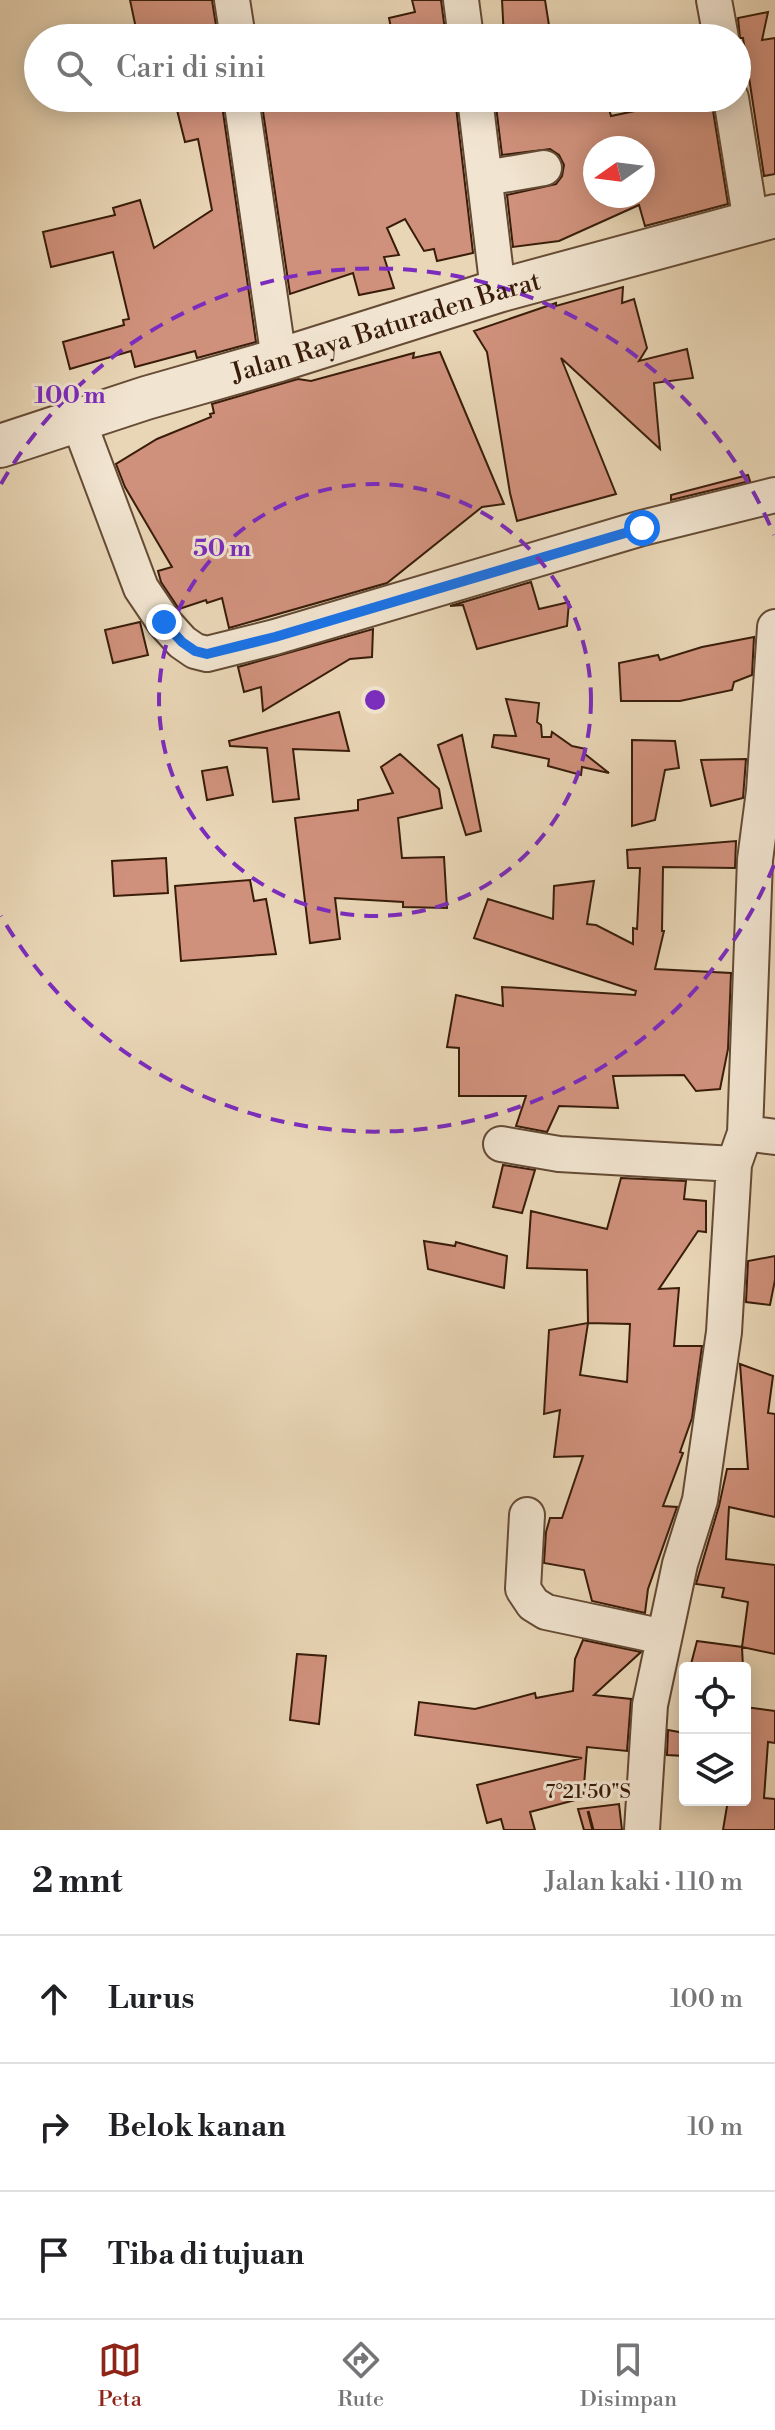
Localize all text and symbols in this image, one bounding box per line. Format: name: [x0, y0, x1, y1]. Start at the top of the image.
search box: [24, 24, 751, 112]
icon: search: [52, 46, 96, 90]
text: Cari di sini: [116, 49, 265, 87]
north arrow: [583, 136, 655, 208]
street label: Jalan Raya Baturaden Barat: [227, 265, 544, 390]
text: 100 m: [34, 381, 106, 411]
route start: [624, 510, 660, 546]
text: 50 m: [193, 534, 251, 564]
route end: [146, 604, 182, 640]
centre of rings: [361, 686, 389, 714]
map controls: [679, 1662, 751, 1806]
button: locate: [679, 1662, 751, 1734]
button: layers: [679, 1734, 751, 1806]
text: 7°21'50"S: [545, 1780, 631, 1805]
text: 2 mnt: [32, 1861, 123, 1903]
text: Jalan kaki · 110 m: [545, 1866, 743, 1898]
icon: ahead: [32, 1977, 76, 2021]
text: Lurus: [108, 1980, 194, 2018]
text: 100 m: [670, 1983, 743, 2015]
icon: right: [32, 2105, 76, 2149]
text: Belok kanan: [108, 2108, 286, 2146]
text: 10 m: [687, 2111, 743, 2143]
icon: arrive: [32, 2233, 76, 2277]
text: Tiba di tujuan: [108, 2236, 304, 2274]
tab: Peta: [98, 2338, 142, 2413]
tab: Rute: [338, 2338, 384, 2413]
tab: Disimpan: [580, 2338, 677, 2413]

